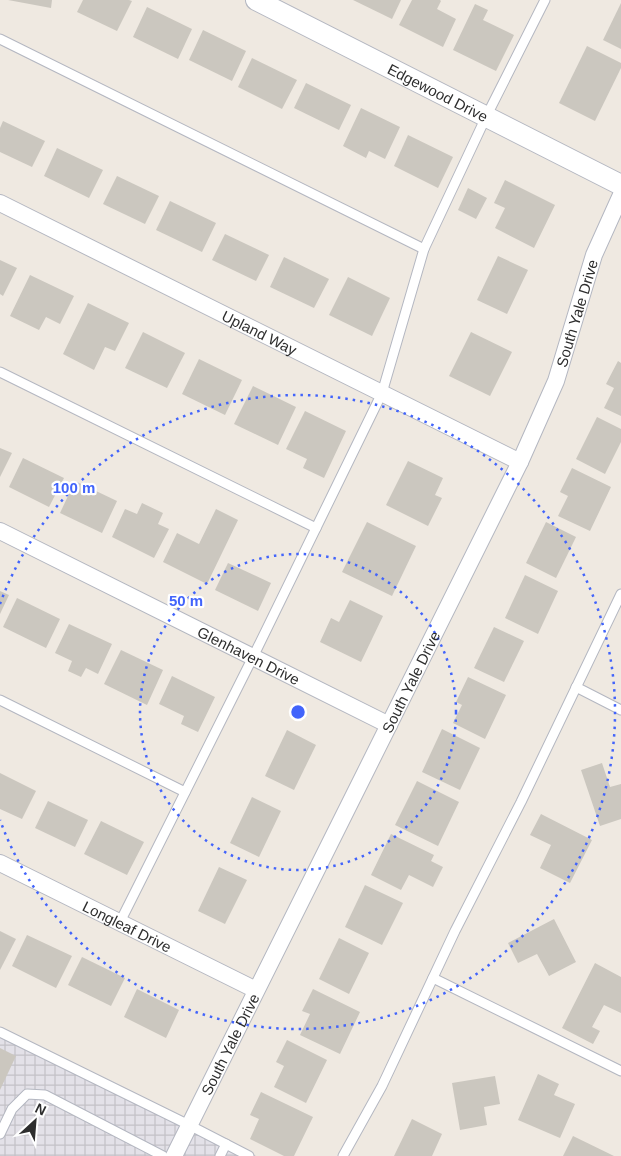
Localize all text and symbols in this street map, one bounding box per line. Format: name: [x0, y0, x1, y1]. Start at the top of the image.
street label: Edgewood Drive: [385, 60, 491, 125]
street label: South Yale Drive: [552, 257, 601, 369]
street label: Upland Way: [219, 307, 300, 358]
text: 100 m: [53, 479, 95, 496]
text: 50 m: [169, 592, 203, 609]
street label: Glenhaven Drive: [195, 623, 303, 688]
street label: South Yale Drive: [378, 628, 443, 735]
centre of rings: [289, 703, 307, 721]
street label: Longleaf Drive: [80, 897, 174, 955]
street label: South Yale Drive: [197, 991, 262, 1098]
north arrow: [10, 1096, 60, 1146]
text: N: [33, 1100, 49, 1119]

